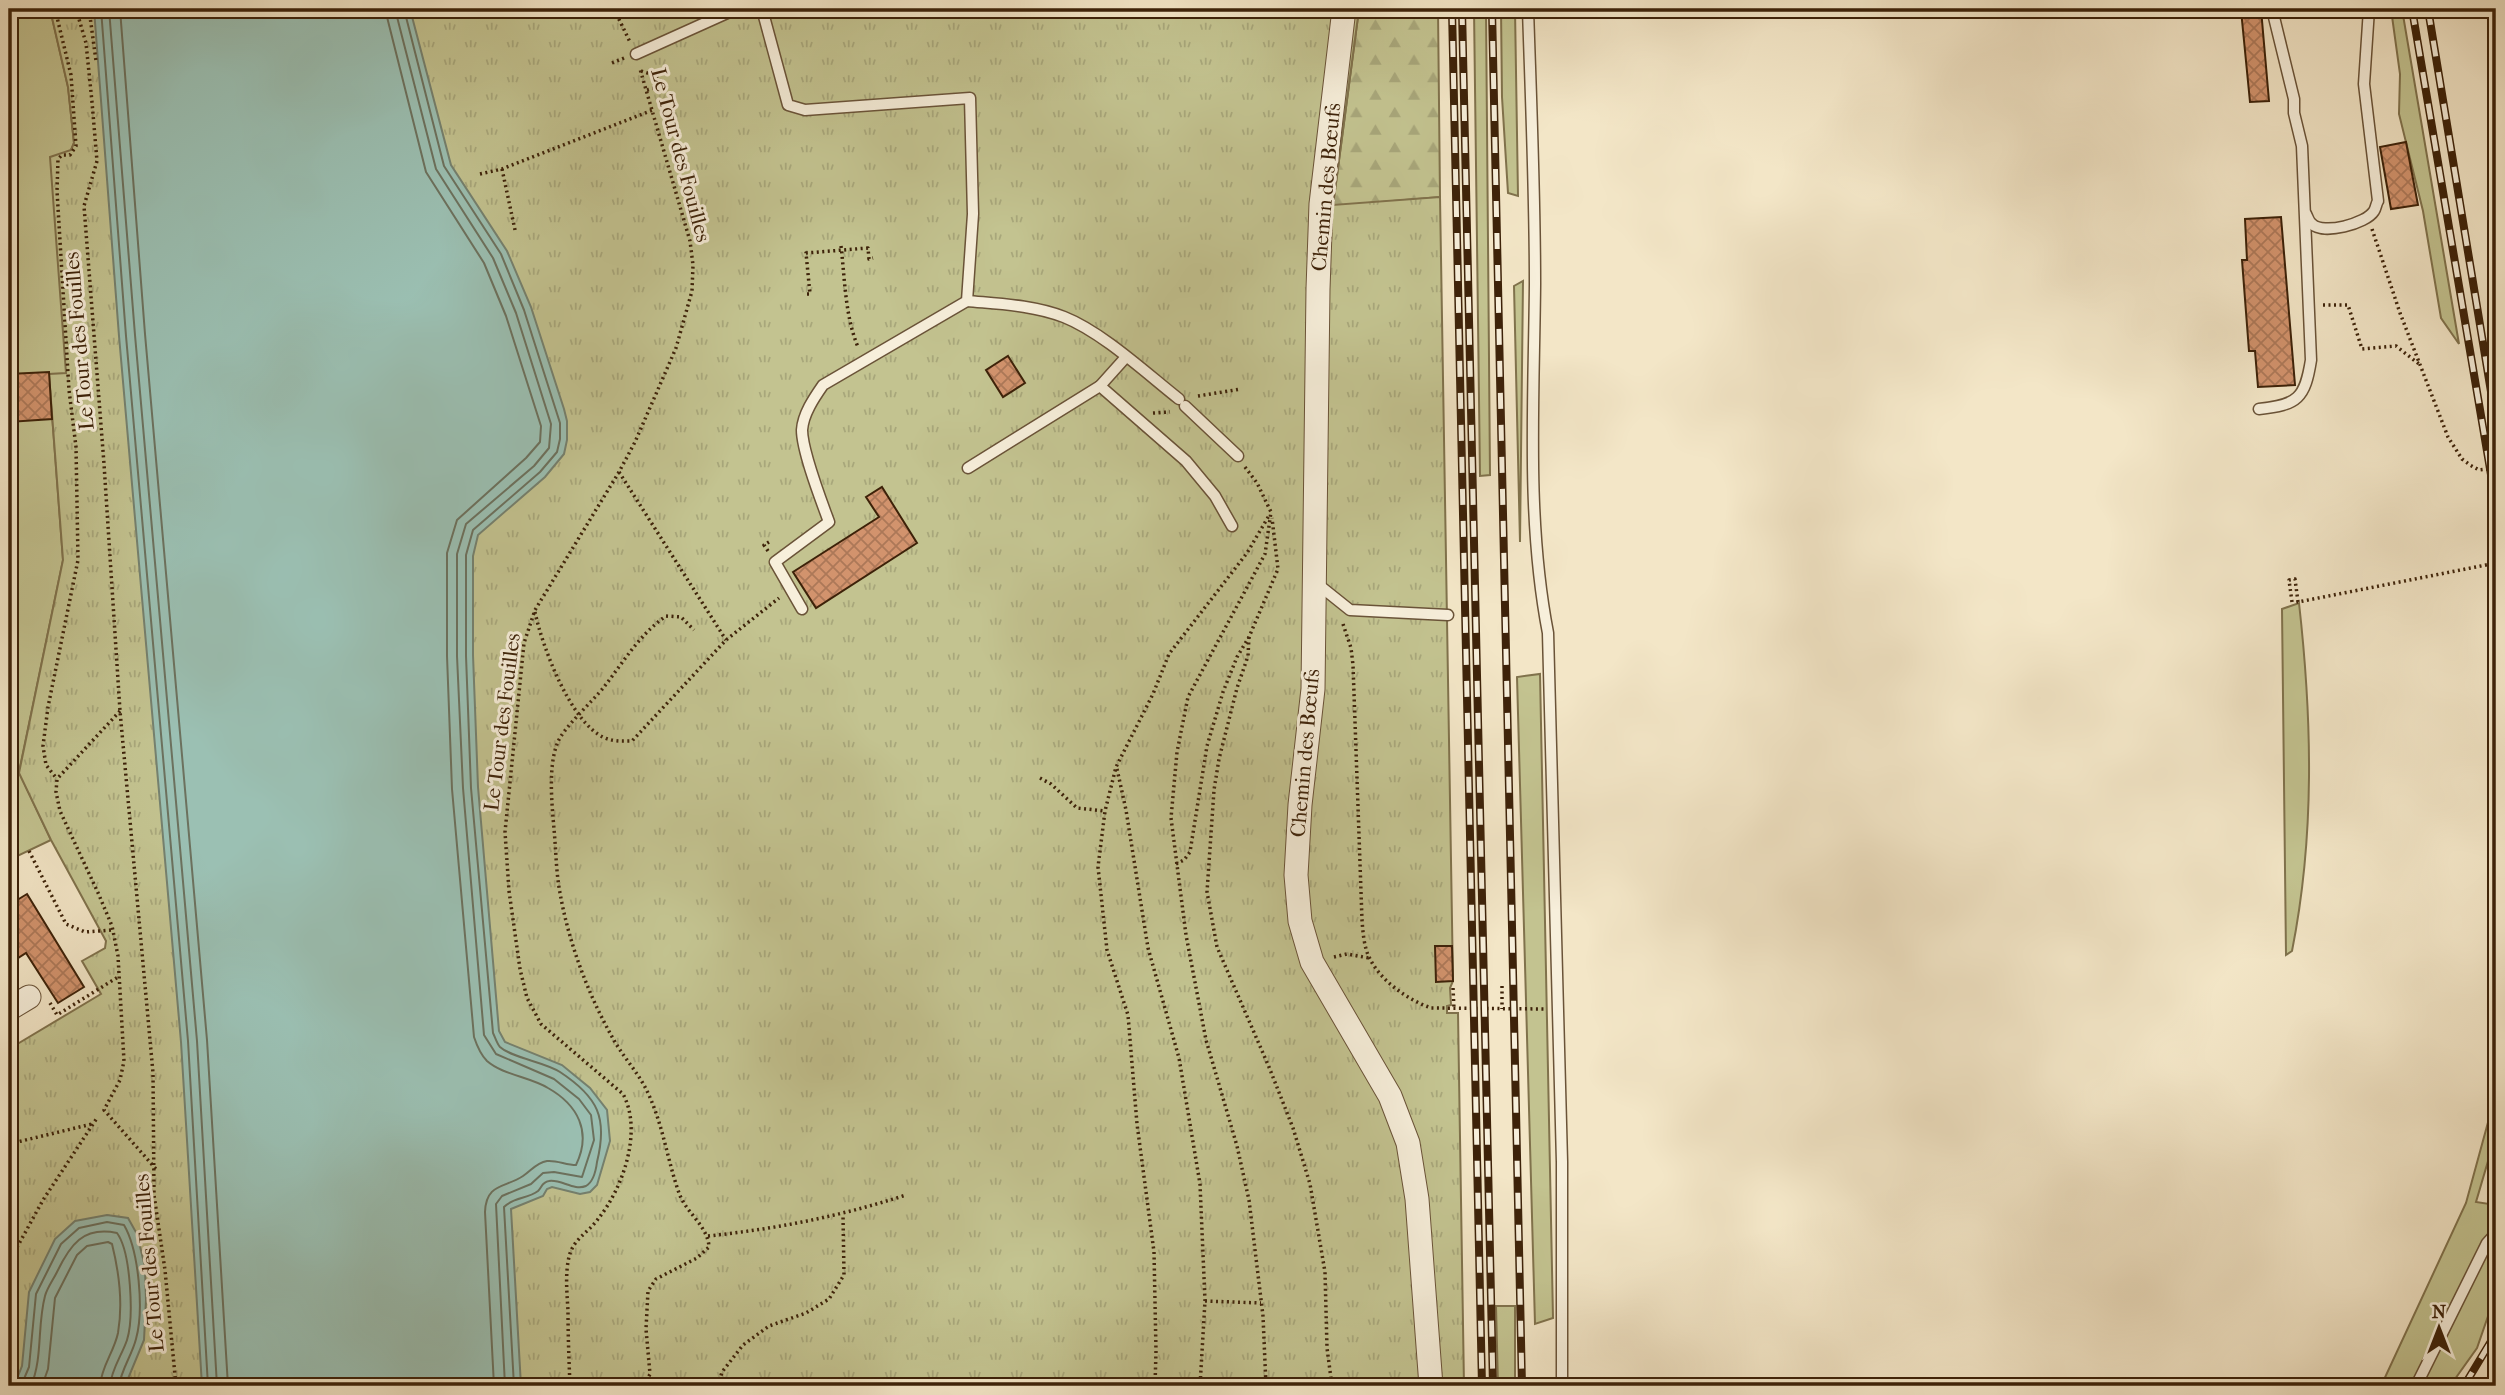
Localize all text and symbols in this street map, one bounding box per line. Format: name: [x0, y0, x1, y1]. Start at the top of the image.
street label: Le Tour des Fouilles: [646, 65, 716, 245]
street label: Chemin des Bœufs: [1307, 102, 1345, 272]
street label: Le Tour des Fouilles: [59, 251, 99, 431]
street label: Le Tour des Fouilles: [479, 631, 525, 812]
street label: Chemin des Bœufs: [1286, 668, 1324, 838]
street label: Le Tour des Fouilles: [129, 1173, 169, 1353]
north arrow: [2404, 1294, 2474, 1364]
text: N: [2432, 1301, 2447, 1323]

